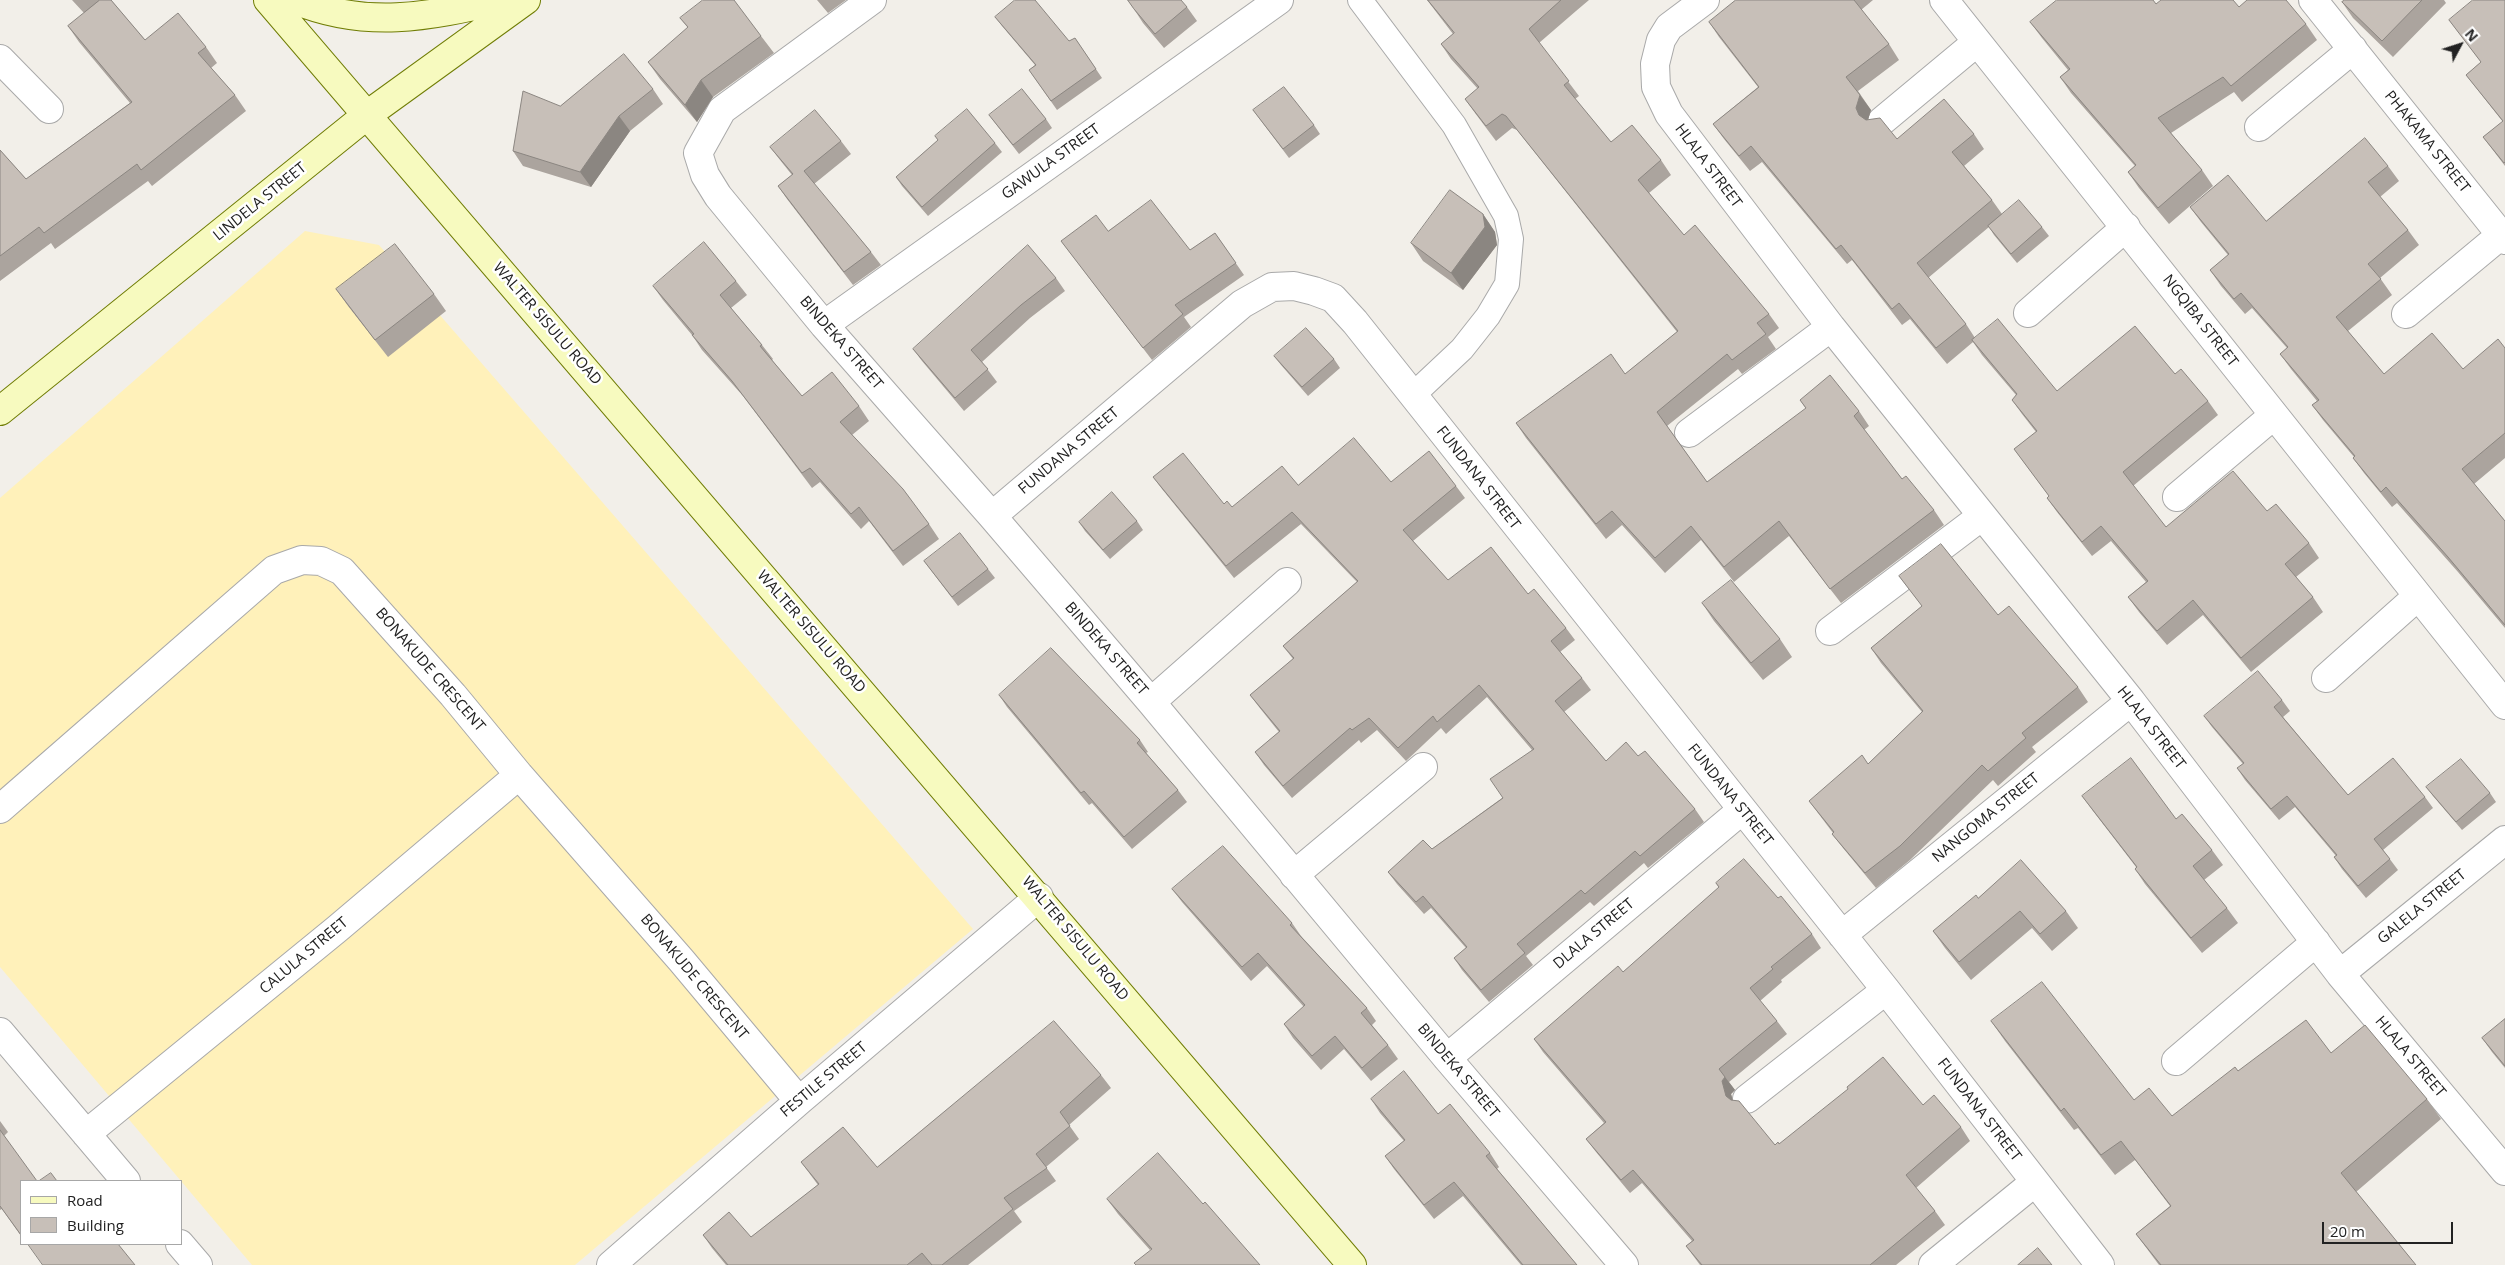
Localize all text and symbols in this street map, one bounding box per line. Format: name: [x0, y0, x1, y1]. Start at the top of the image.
north arrow: [2435, 20, 2485, 70]
text: N: [2461, 25, 2483, 46]
street label: PHAKAMA STREET: [2380, 87, 2474, 197]
street label: GAWULA STREET: [998, 120, 1104, 204]
street label: HLALA STREET: [1671, 121, 1745, 211]
street label: LINDELA STREET: [210, 159, 310, 245]
street label: WALTER SISULU ROAD: [489, 259, 605, 389]
street label: NGQIBA STREET: [2158, 271, 2242, 371]
street label: BINDEKA STREET: [796, 293, 886, 393]
street label: FUNDANA STREET: [1015, 404, 1123, 498]
street label: FUNDANA STREET: [1432, 423, 1524, 533]
street label: WALTER SISULU ROAD: [753, 567, 869, 697]
street label: BINDEKA STREET: [1061, 599, 1151, 699]
street label: BONAKUDE CRESCENT: [371, 604, 489, 736]
street label: HLALA STREET: [2113, 683, 2189, 773]
street label: FUNDANA STREET: [1683, 740, 1777, 850]
street label: NANGOMA STREET: [1929, 769, 2043, 867]
street label: GALELA STREET: [2374, 866, 2470, 948]
street label: WALTER SISULU ROAD: [1018, 873, 1132, 1005]
street label: DLALA STREET: [1550, 895, 1638, 973]
street label: BONAKUDE CRESCENT: [636, 911, 752, 1043]
street label: CALULA STREET: [256, 914, 352, 998]
street label: HLALA STREET: [2371, 1013, 2449, 1101]
street label: BINDEKA STREET: [1413, 1020, 1503, 1122]
street label: FESTILE STREET: [777, 1039, 871, 1121]
street label: FUNDANA STREET: [1933, 1055, 2025, 1165]
legend: [20, 1180, 182, 1245]
text: Road: [67, 1190, 103, 1210]
scale bar: [2325, 1212, 2456, 1244]
text: Building: [67, 1215, 124, 1235]
text: 20 m: [2330, 1221, 2365, 1241]

